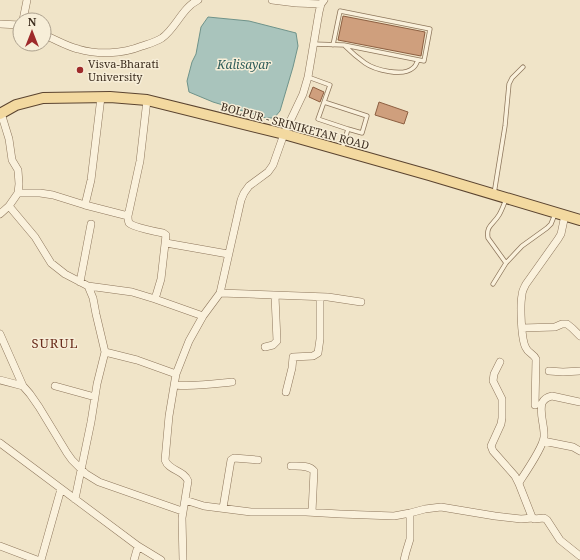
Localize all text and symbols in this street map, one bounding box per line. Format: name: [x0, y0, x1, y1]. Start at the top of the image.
north arrow: [12, 12, 52, 52]
text: N: [28, 14, 37, 29]
place label: Visva-Bharati University: [88, 56, 159, 84]
water label: Kalisayar: [216, 56, 271, 73]
marker: Visva-Bharati University: [75, 65, 85, 75]
street label: BOLPUR - SRINIKETAN ROAD: [219, 98, 371, 153]
district label: SURUL: [31, 334, 79, 352]

